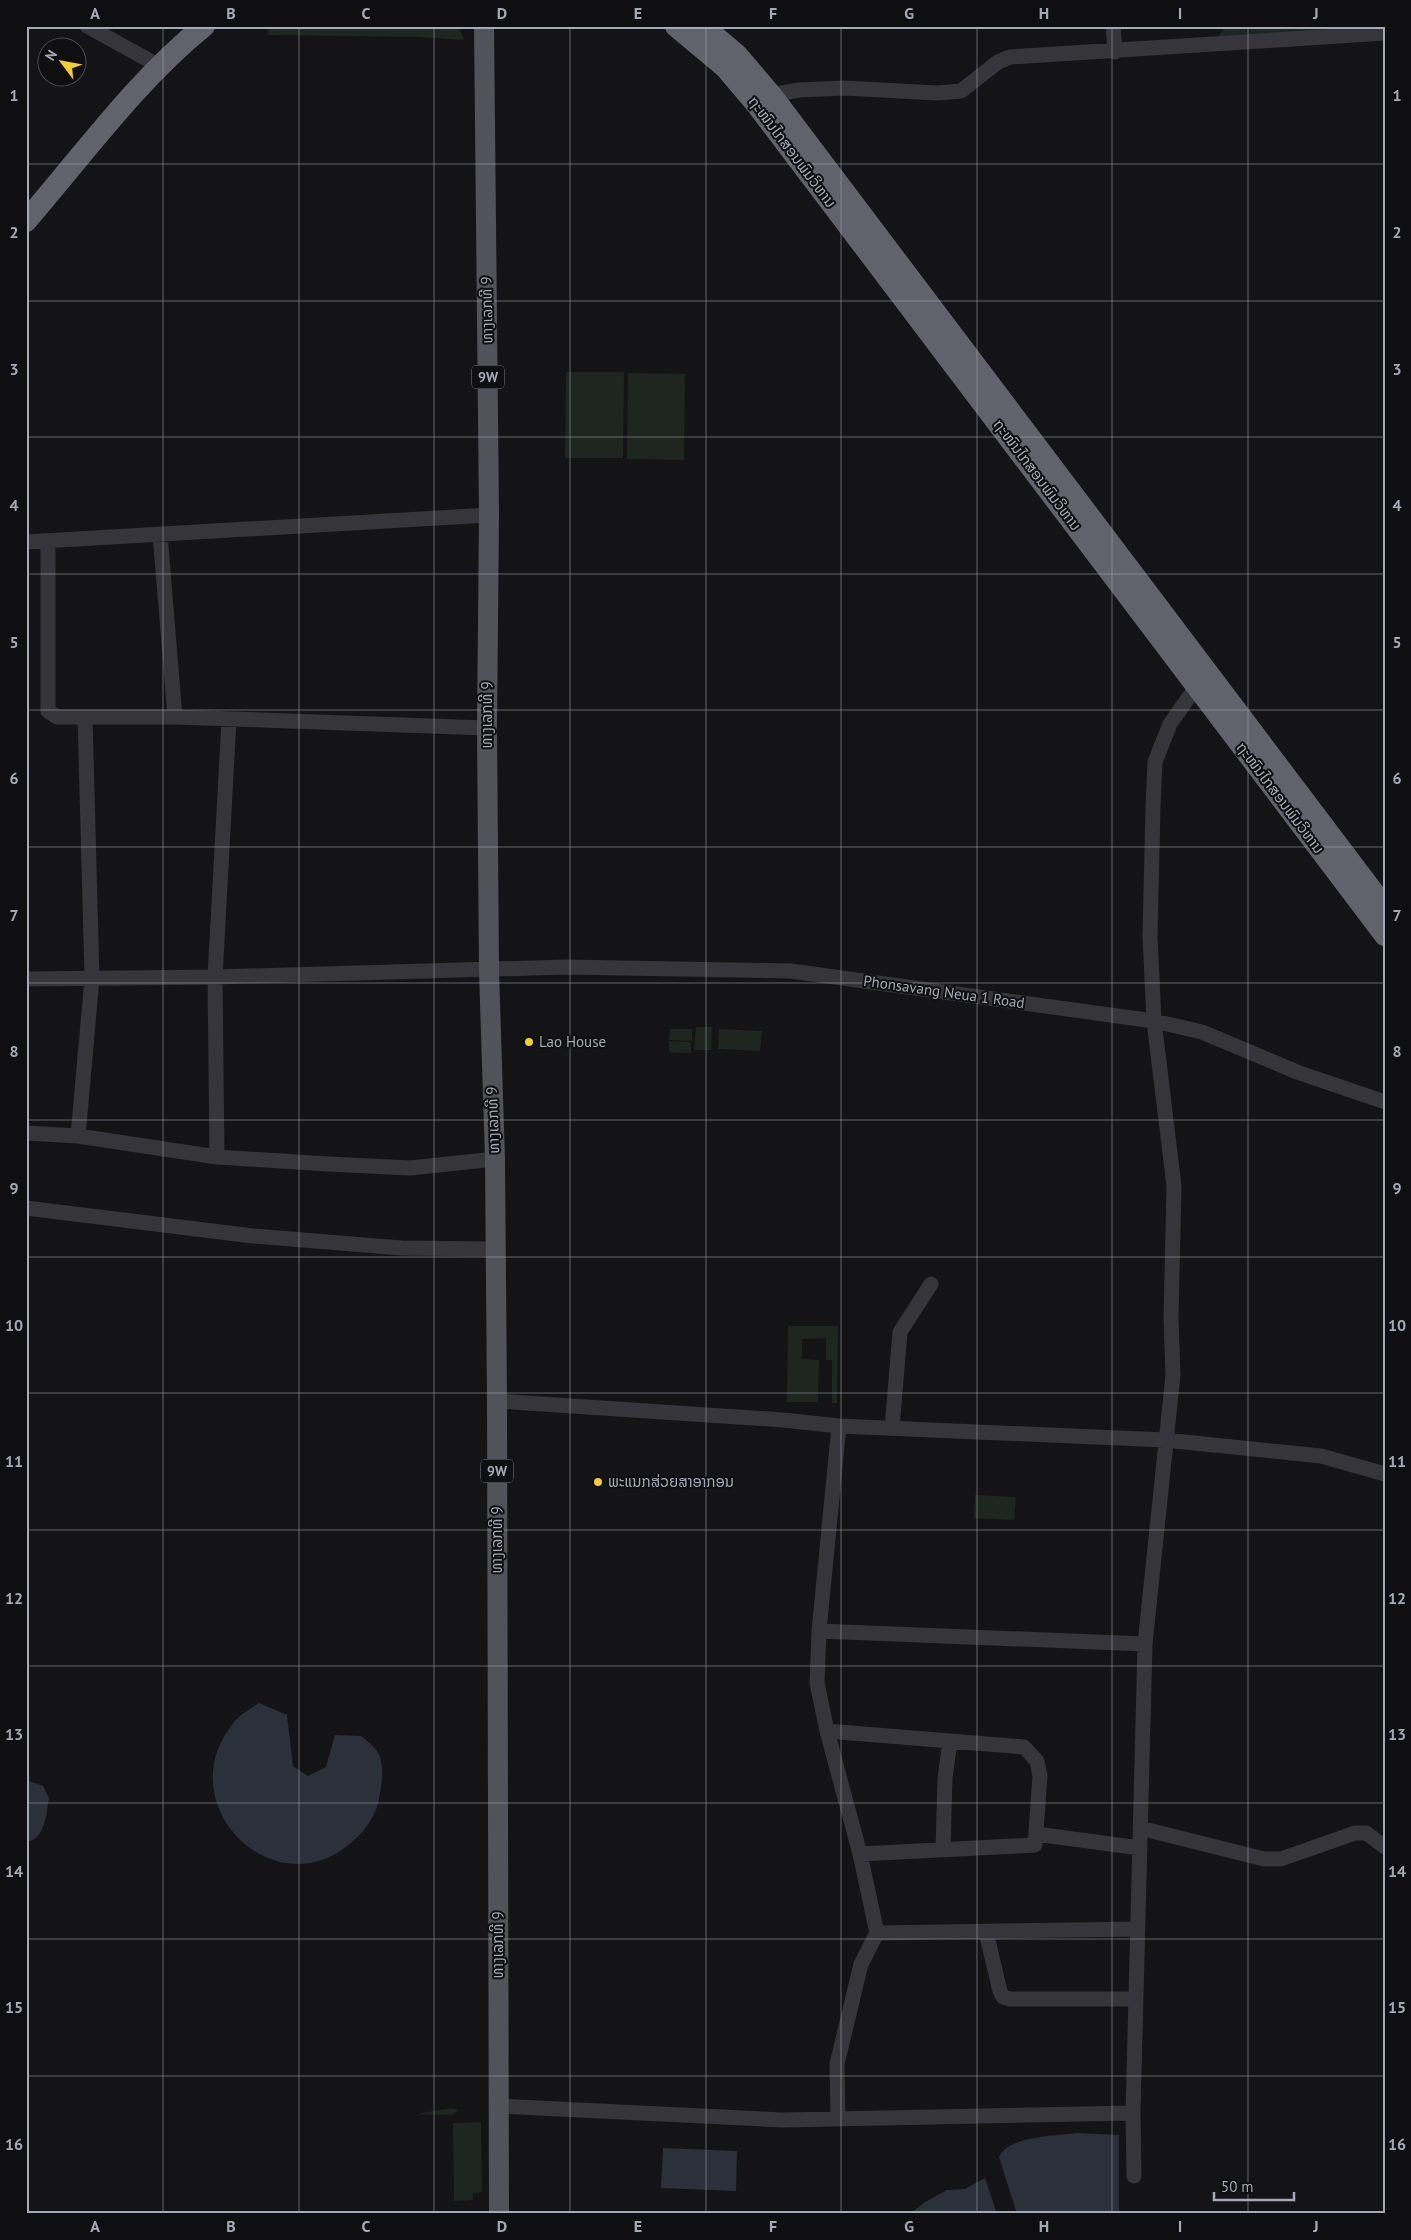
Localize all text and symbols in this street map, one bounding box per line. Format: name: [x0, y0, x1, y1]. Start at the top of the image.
text: A: [90, 3, 100, 23]
text: B: [226, 3, 236, 23]
text: C: [362, 3, 371, 23]
text: D: [497, 3, 507, 23]
text: E: [634, 3, 642, 23]
text: F: [769, 3, 777, 23]
text: G: [904, 3, 914, 23]
text: H: [1039, 3, 1049, 23]
text: I: [1178, 3, 1182, 23]
text: J: [1312, 3, 1319, 23]
north arrow: [38, 38, 88, 88]
text: N: [41, 46, 61, 64]
text: 1: [9, 85, 19, 105]
text: 1: [1392, 85, 1402, 105]
street label: ຖະໜົນໄກສອນພົມວິຫານ: [744, 92, 841, 211]
text: 2: [9, 222, 19, 242]
text: 2: [1392, 222, 1402, 242]
street label: ທາງເລກທີ 9: [476, 276, 497, 344]
text: 3: [9, 359, 19, 379]
text: 3: [1392, 359, 1402, 379]
road number: 9W: [472, 366, 504, 388]
street label: ຖະໜົນໄກສອນພົມວິຫານ: [989, 415, 1086, 534]
text: 4: [9, 495, 19, 515]
text: 4: [1392, 495, 1402, 515]
text: 5: [9, 632, 19, 652]
text: 5: [1392, 632, 1402, 652]
street label: ທາງເລກທີ 9: [477, 681, 496, 749]
street label: ຖະໜົນໄກສອນພົມວິຫານ: [1232, 738, 1329, 857]
text: 6: [9, 768, 19, 788]
text: 6: [1392, 768, 1402, 788]
text: 7: [9, 905, 19, 925]
text: 7: [1392, 905, 1402, 925]
street label: Phonsavang Neua 1 Road: [862, 971, 1026, 1012]
place label: Lao House: [539, 1032, 606, 1051]
marker: Lao House: [523, 1036, 535, 1048]
text: 8: [9, 1041, 19, 1061]
text: 8: [1392, 1041, 1402, 1061]
street label: ທາງເລກທີ 9: [482, 1086, 503, 1154]
text: 9: [9, 1178, 19, 1198]
text: 9: [1392, 1178, 1402, 1198]
text: 10: [5, 1315, 23, 1335]
text: 10: [1388, 1315, 1406, 1335]
text: 11: [5, 1451, 23, 1471]
text: 11: [1388, 1451, 1406, 1471]
road number: 9W: [481, 1460, 513, 1482]
place label: ພະແນກສ່ວຍສາອາກອນ: [608, 1472, 734, 1491]
marker: ພະແນກສ່ວຍສາອາກອນ: [592, 1476, 604, 1488]
street label: ທາງເລກທີ 9: [487, 1506, 506, 1574]
text: 12: [5, 1588, 23, 1608]
text: 12: [1388, 1588, 1406, 1608]
text: 13: [5, 1724, 23, 1744]
text: 13: [1388, 1724, 1406, 1744]
text: 14: [5, 1861, 23, 1881]
text: 14: [1388, 1861, 1406, 1881]
street label: ທາງເລກທີ 9: [488, 1911, 507, 1979]
text: 15: [5, 1997, 23, 2017]
text: 15: [1388, 1997, 1406, 2017]
text: 16: [5, 2134, 23, 2154]
text: 16: [1388, 2134, 1406, 2154]
scale bar: [1214, 2170, 1294, 2202]
text: 50 m: [1221, 2177, 1254, 2196]
text: A: [90, 2216, 100, 2236]
text: B: [226, 2216, 236, 2236]
text: C: [362, 2216, 371, 2236]
text: D: [497, 2216, 507, 2236]
text: E: [634, 2216, 642, 2236]
text: F: [769, 2216, 777, 2236]
text: G: [904, 2216, 914, 2236]
text: H: [1039, 2216, 1049, 2236]
text: I: [1178, 2216, 1182, 2236]
text: J: [1312, 2216, 1319, 2236]

